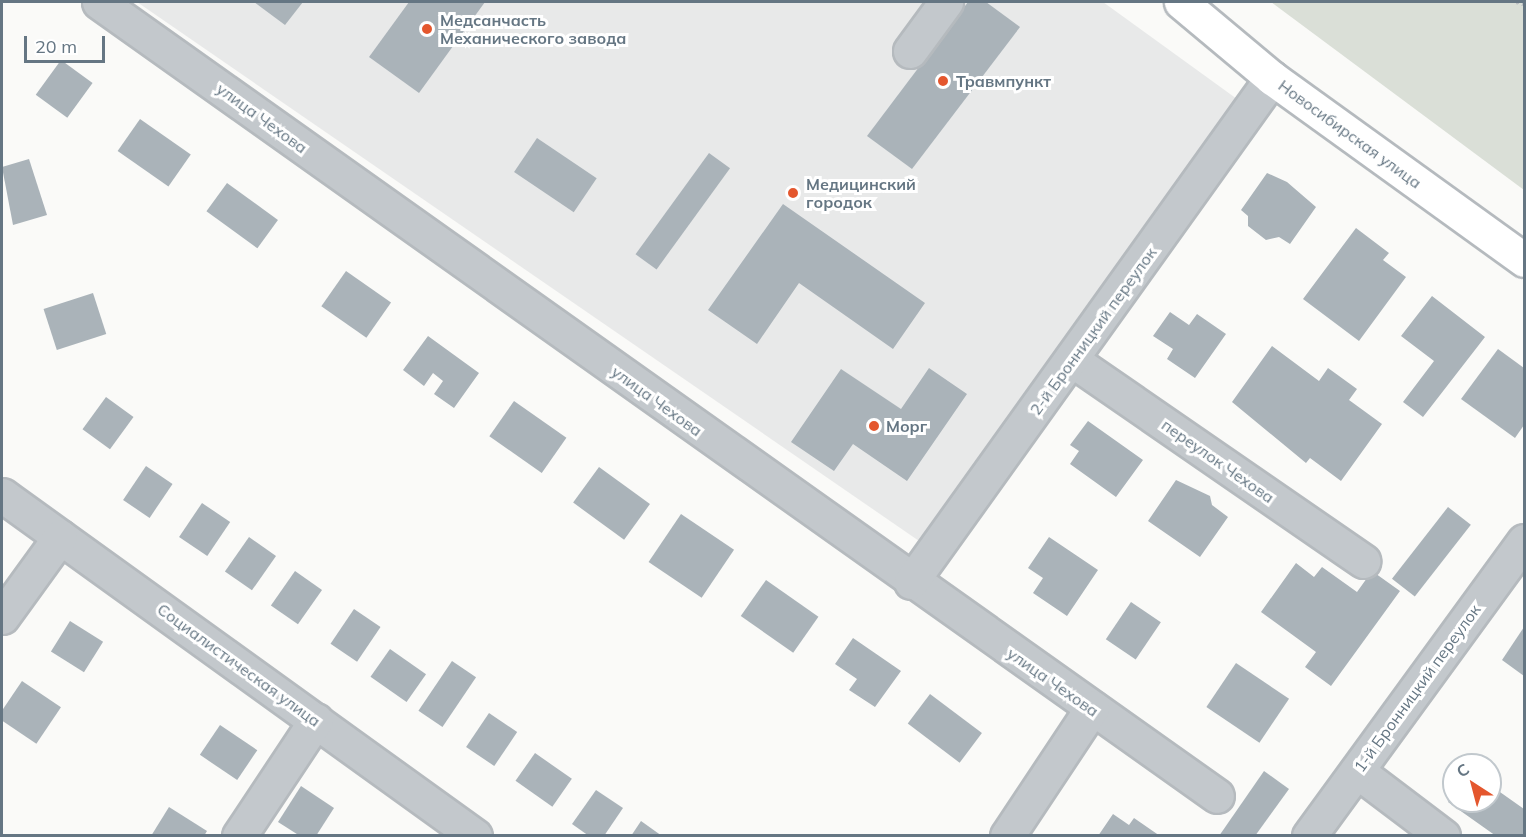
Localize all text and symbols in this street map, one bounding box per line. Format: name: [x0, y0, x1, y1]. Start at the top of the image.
place label: Медсанчасть Механического завода: [440, 10, 626, 48]
marker: Медсанчасть Механического завода: [418, 20, 436, 38]
scale bar: [27, 24, 108, 62]
text: 20 m: [35, 35, 77, 58]
place label: Травмпункт: [956, 71, 1051, 91]
marker: Травмпункт: [934, 72, 952, 90]
street label: Новосибирская улица: [1275, 76, 1425, 192]
street label: улица Чехова: [213, 79, 311, 157]
place label: Медицинский городок: [806, 174, 916, 212]
marker: Медицинский городок: [784, 184, 802, 202]
street label: 2-й Бронницкий переулок: [1026, 243, 1160, 419]
street label: улица Чехова: [608, 362, 706, 440]
street label: переулок Чехова: [1158, 415, 1278, 507]
place label: Морг: [886, 416, 927, 436]
marker: Морг: [867, 419, 881, 433]
street label: Социалистическая улица: [154, 599, 324, 731]
street label: 1-й Бронницкий переулок: [1350, 600, 1484, 776]
street label: улица Чехова: [1004, 643, 1102, 721]
north arrow: [1442, 753, 1502, 813]
text: С: [1452, 759, 1473, 781]

